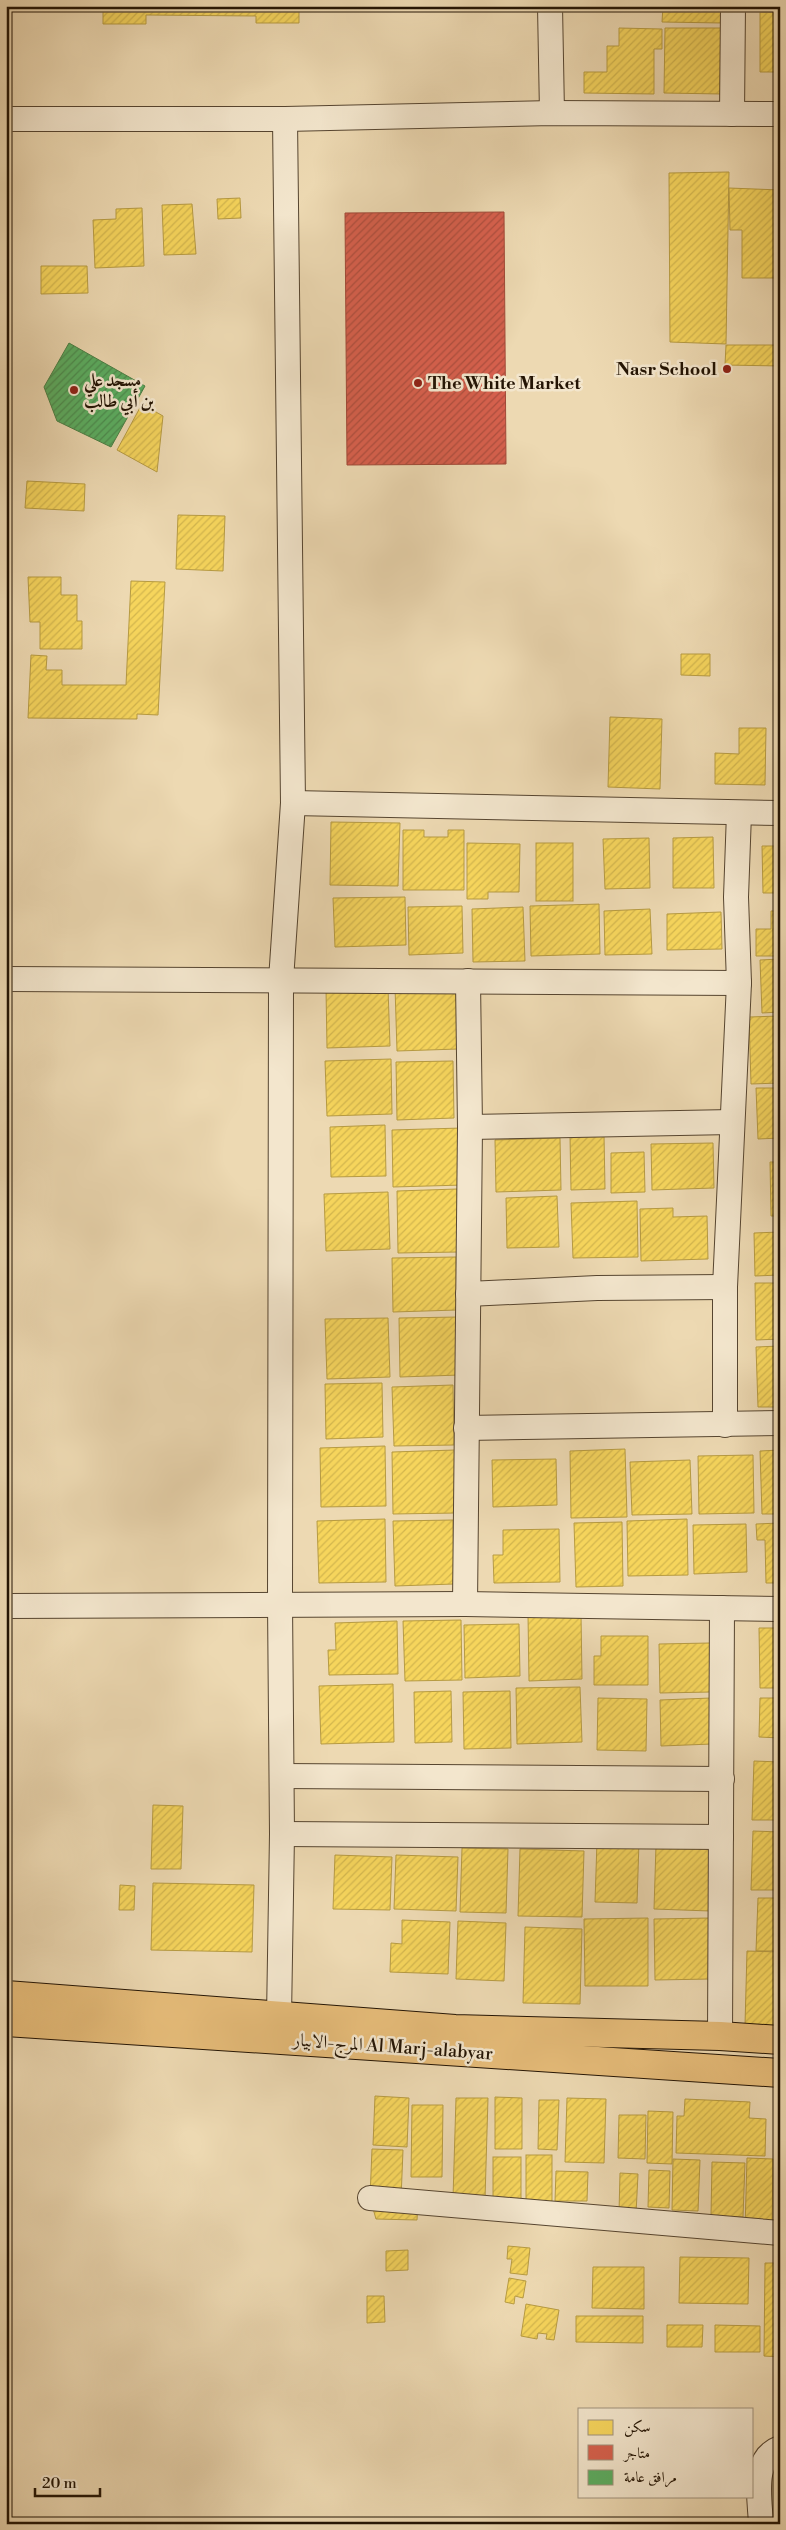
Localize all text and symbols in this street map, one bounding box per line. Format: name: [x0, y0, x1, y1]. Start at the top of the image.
place label: Nasr School: [616, 358, 717, 381]
marker: Nasr School: [721, 363, 733, 375]
place label: مسجد علي بن أبي طالب: [83, 369, 155, 416]
place label: The White Market: [428, 372, 581, 395]
marker: The White Market: [412, 377, 424, 389]
marker: مسجد علي بن أبي طالب: [68, 384, 80, 396]
street label: المرج-الابيار Al Marj-alabyar: [290, 2028, 494, 2069]
legend: [578, 2408, 754, 2498]
text: سكن: [624, 2418, 651, 2437]
text: متاجر: [622, 2444, 650, 2463]
scale bar: [35, 2465, 100, 2497]
text: مرافق عامة: [624, 2468, 677, 2488]
text: 20 m: [42, 2474, 77, 2493]

